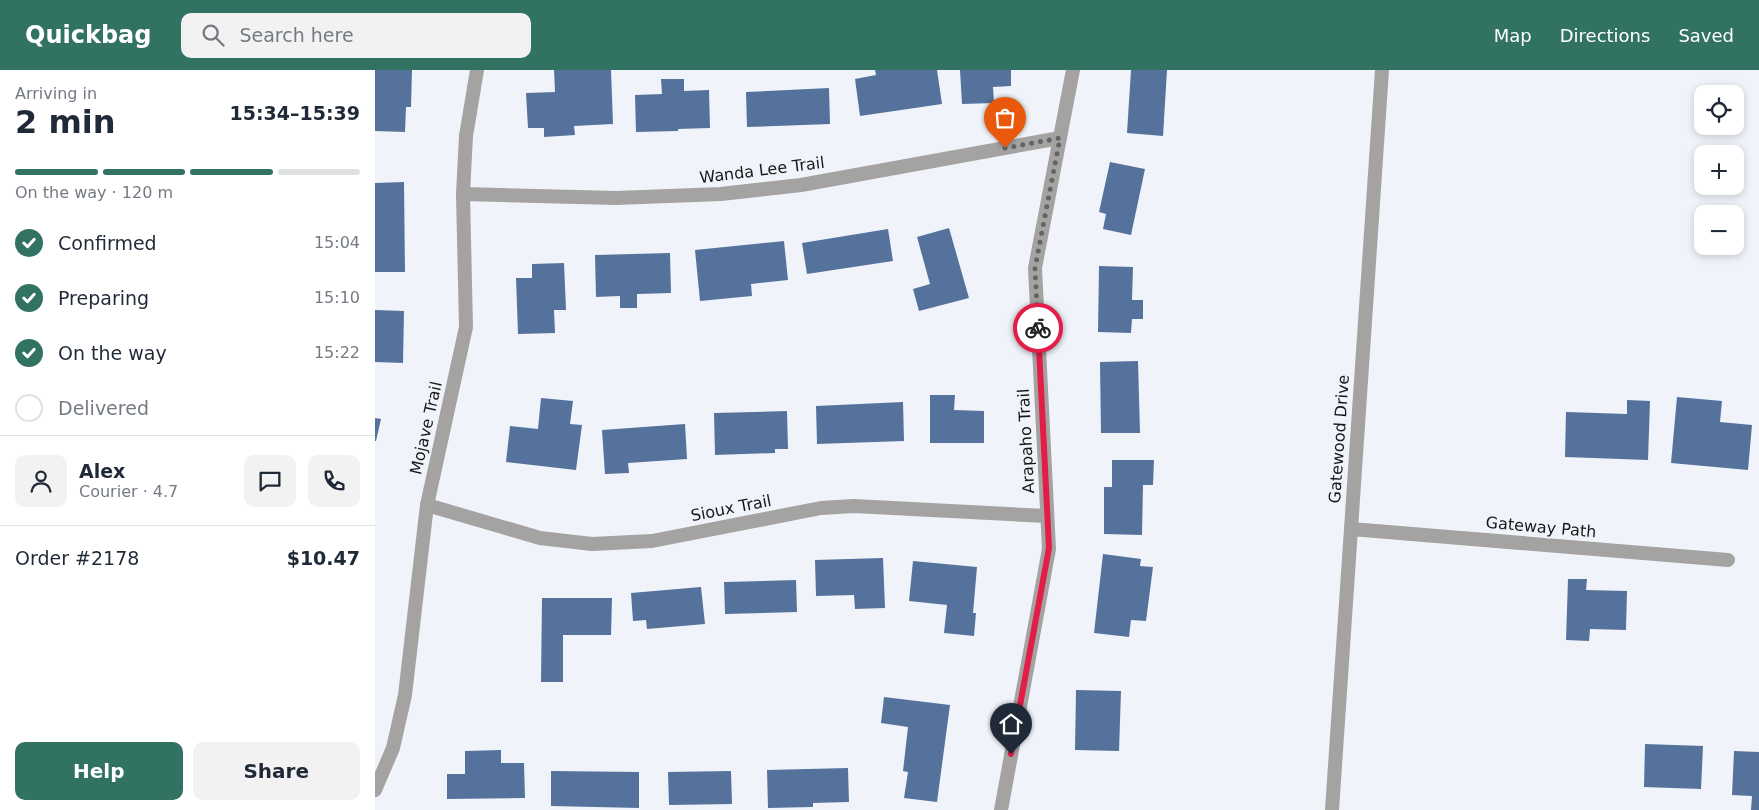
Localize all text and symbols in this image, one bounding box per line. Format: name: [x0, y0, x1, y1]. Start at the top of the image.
search box: [181, 13, 531, 58]
text: Quickbag: [25, 21, 151, 49]
icon: search: [199, 21, 227, 49]
text: Search here: [239, 24, 354, 46]
text: Map: [1494, 25, 1532, 46]
text: Directions: [1560, 25, 1650, 46]
text: Saved: [1678, 25, 1734, 46]
text: Arriving in: [15, 84, 97, 103]
map controls: [1694, 85, 1744, 255]
button: locate: [1694, 85, 1744, 135]
pin: [984, 97, 1026, 148]
text: 15:34–15:39: [230, 102, 360, 124]
text: 2 min: [15, 103, 116, 141]
icon: bag: [991, 104, 1019, 132]
button: +: [1694, 145, 1744, 195]
street label: Wanda Lee Trail: [698, 153, 826, 187]
text: On the way · 120 m: [15, 183, 173, 202]
button: −: [1694, 205, 1744, 255]
icon: check: [15, 229, 43, 257]
text: Confirmed: [58, 232, 157, 254]
text: 15:04: [314, 233, 360, 252]
icon: check: [15, 284, 43, 312]
text: Preparing: [58, 287, 149, 309]
text: 15:10: [314, 288, 360, 307]
courier: [1013, 303, 1063, 353]
icon: bike: [1024, 314, 1052, 342]
icon: check: [15, 339, 43, 367]
text: On the way: [58, 342, 167, 364]
text: 15:22: [314, 343, 360, 362]
street label: Gatewood Drive: [1325, 374, 1353, 504]
street label: Mojave Trail: [406, 380, 446, 476]
street label: Arapaho Trail: [1014, 388, 1038, 494]
text: Delivered: [58, 397, 149, 419]
button: person: [15, 455, 67, 507]
button: chat: [244, 455, 296, 507]
button: phone: [308, 455, 360, 507]
text: Alex: [79, 460, 125, 482]
text: Courier · 4.7: [79, 482, 178, 501]
street label: Sioux Trail: [689, 491, 773, 525]
street label: Gateway Path: [1485, 513, 1597, 541]
text: Order #2178: [15, 547, 139, 569]
text: $10.47: [287, 547, 360, 569]
pin: [990, 703, 1032, 754]
icon: home: [997, 710, 1025, 738]
button: Help: [15, 742, 183, 800]
button: Share: [193, 742, 360, 800]

